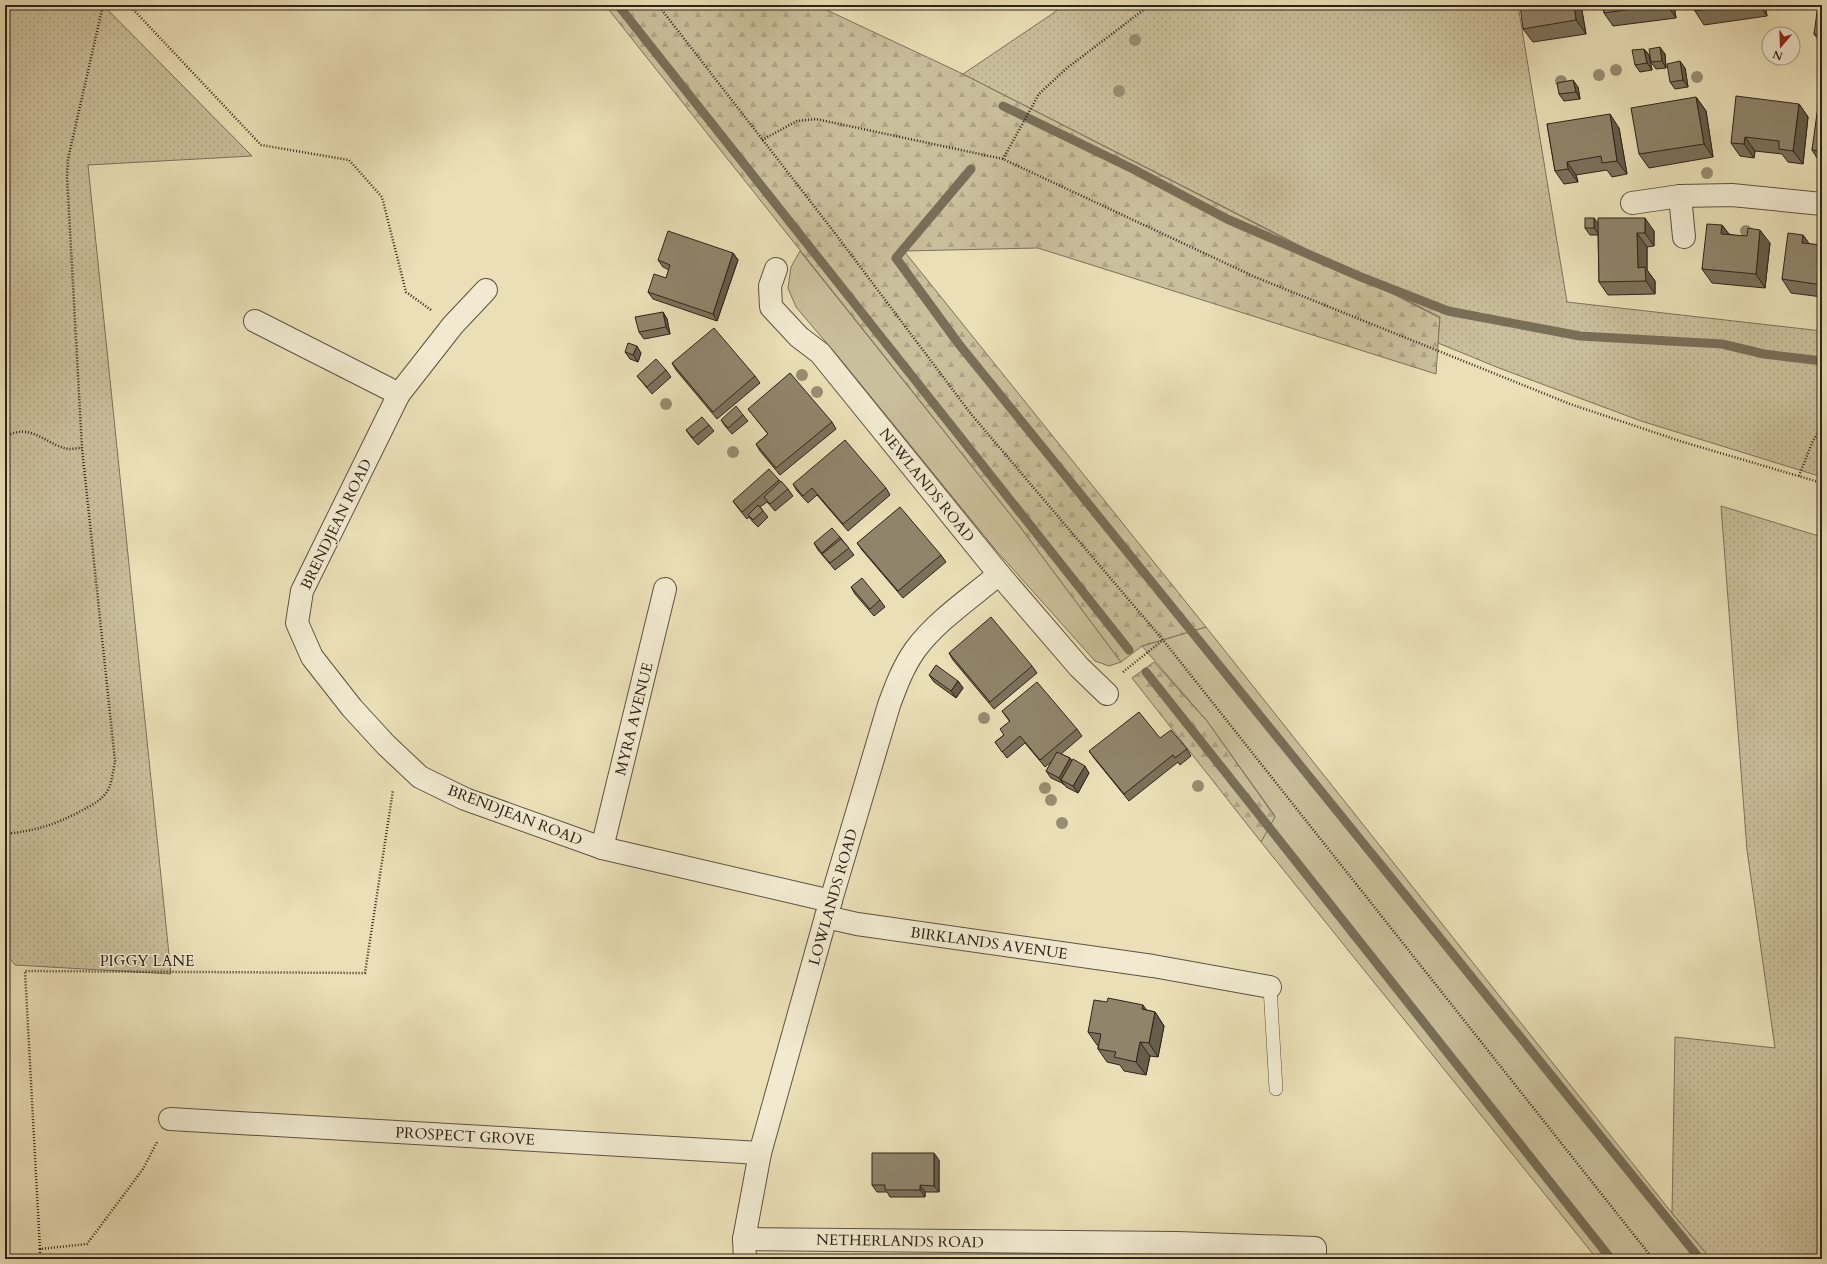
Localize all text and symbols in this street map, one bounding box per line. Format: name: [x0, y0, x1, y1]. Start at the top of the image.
north arrow: [1761, 26, 1801, 66]
text: N: [1771, 46, 1785, 64]
street label: NEWLANDS ROAD: [875, 424, 979, 546]
street label: BRENDJEAN ROAD: [296, 455, 376, 593]
street label: MYRA AVENUE: [610, 660, 658, 778]
street label: BRENDJEAN ROAD: [445, 780, 585, 850]
street label: LOWLANDS ROAD: [804, 826, 862, 968]
street label: BIRKLANDS AVENUE: [909, 922, 1069, 964]
street label: PIGGY LANE: [100, 951, 194, 971]
street label: PROSPECT GROVE: [395, 1122, 535, 1150]
street label: NETHERLANDS ROAD: [816, 1230, 984, 1252]

